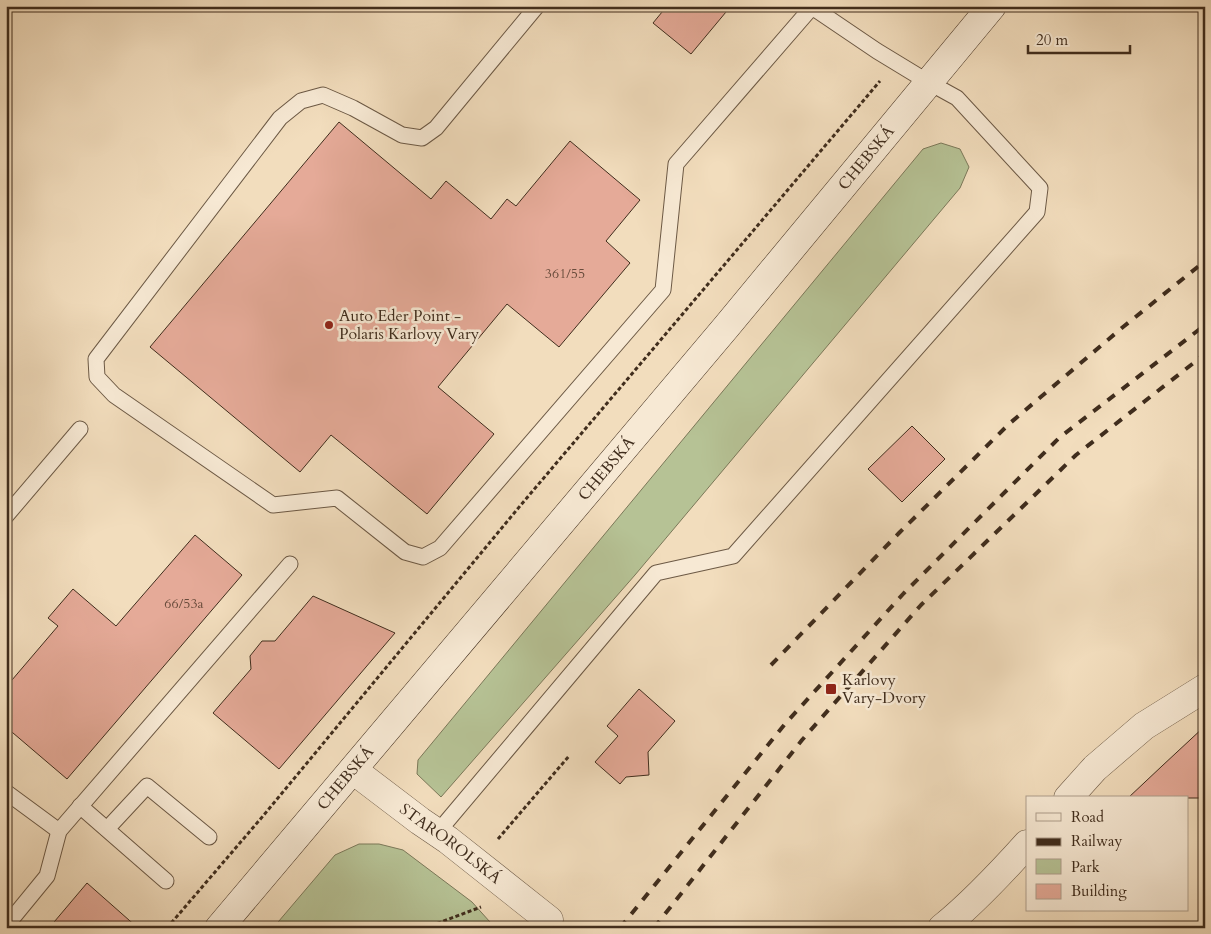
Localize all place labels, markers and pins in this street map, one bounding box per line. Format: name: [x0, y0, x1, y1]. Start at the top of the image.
place label: Auto Eder Point - Polaris Karlovy Vary: [339, 305, 480, 345]
marker: Auto Eder Point - Polaris Karlovy Vary: [323, 319, 335, 331]
place label: Karlovy Vary-Dvory: [842, 669, 927, 709]
marker: Karlovy Vary-Dvory: [824, 682, 838, 696]

